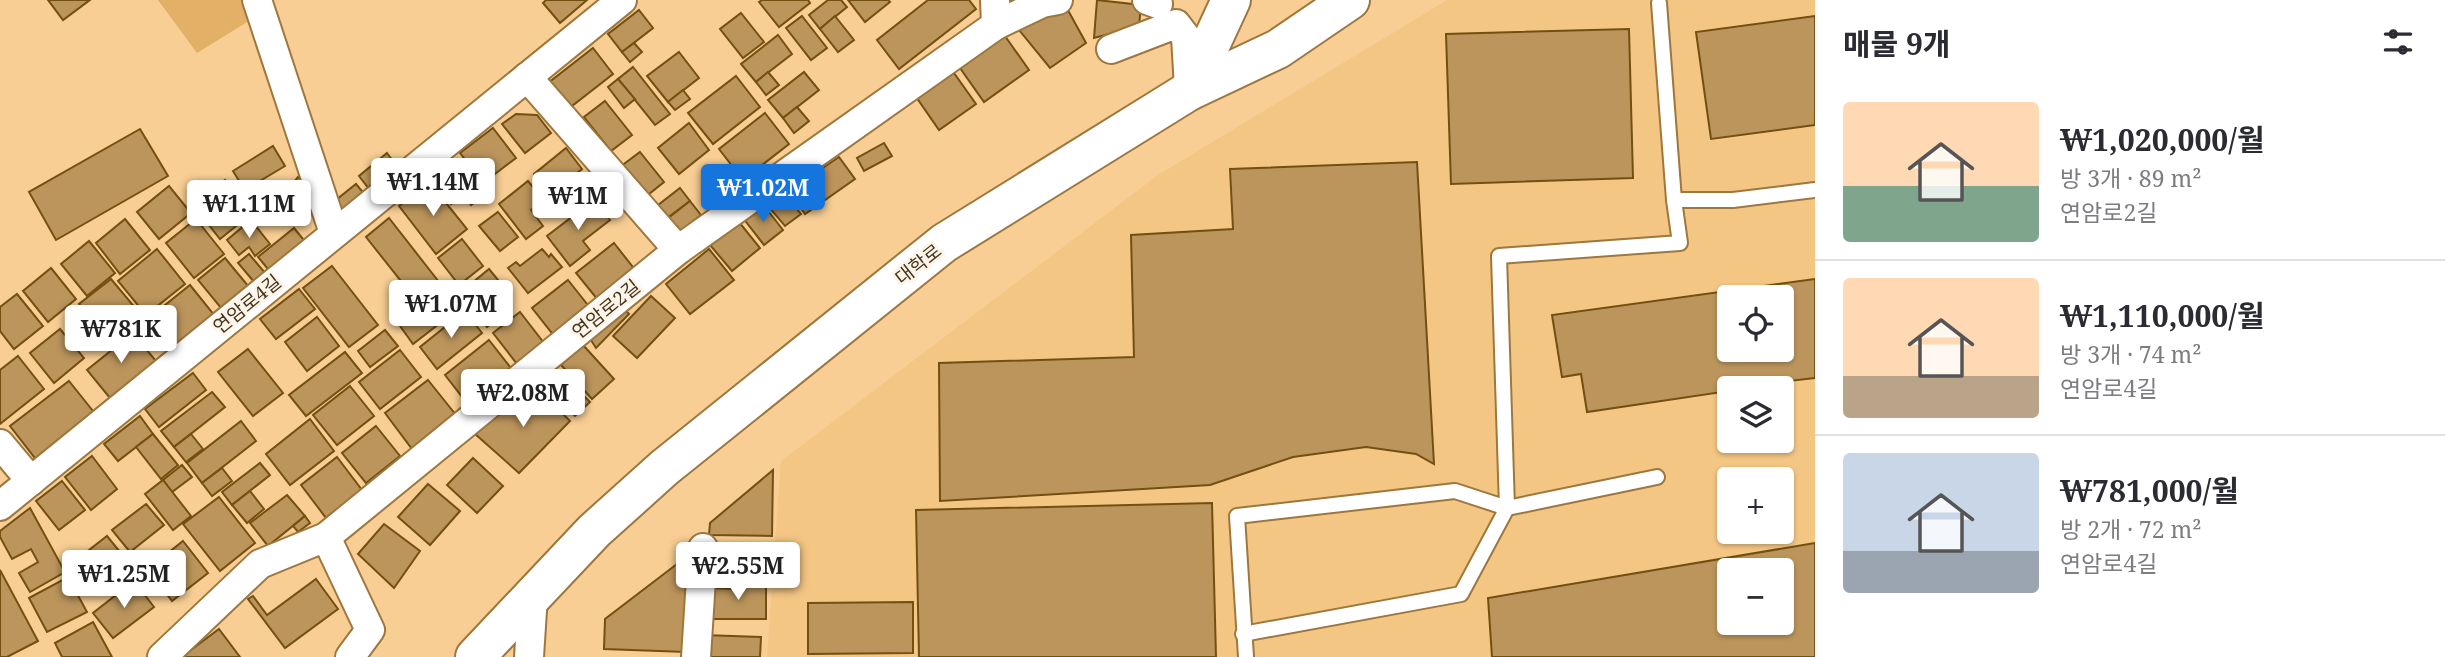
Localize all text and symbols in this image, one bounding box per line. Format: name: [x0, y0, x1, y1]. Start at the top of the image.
text: 매물 9개: [1843, 23, 1951, 64]
icon: filters: [2379, 23, 2417, 61]
text: ₩1,020,000/월: [2060, 119, 2265, 160]
icon: home: [1899, 130, 1983, 214]
pin: ₩1.14M: [376, 158, 490, 218]
text: 방 3개 · 89 m²: [2060, 162, 2202, 194]
pin: ₩1.02M: [706, 164, 820, 224]
text: ₩1.14M: [387, 165, 479, 197]
text: ₩1.02M: [717, 171, 809, 203]
pin: ₩1M: [544, 173, 612, 232]
text: ₩1M: [548, 179, 608, 211]
pin: ₩1.11M: [192, 180, 306, 240]
text: ₩1.11M: [203, 187, 295, 219]
text: 연암로2길: [2060, 196, 2158, 228]
street label: 대학로: [889, 238, 947, 290]
street label: 연암로4길: [208, 269, 286, 339]
street label: 연암로2길: [567, 274, 645, 344]
pin: ₩1.07M: [394, 280, 508, 340]
map controls: [1717, 285, 1794, 635]
button: locate: [1717, 285, 1794, 362]
text: ₩1.07M: [405, 287, 497, 319]
text: ₩1,110,000/월: [2060, 295, 2265, 336]
pin: ₩781K: [72, 306, 170, 365]
icon: home: [1899, 306, 1983, 390]
text: ₩781K: [81, 312, 161, 344]
text: 방 3개 · 74 m²: [2060, 338, 2202, 370]
pin: ₩2.08M: [466, 370, 580, 429]
text: 연암로4길: [2060, 372, 2158, 404]
text: ₩2.08M: [477, 376, 569, 408]
button: layers: [1717, 376, 1794, 453]
button: +: [1717, 467, 1794, 544]
text: ₩781,000/월: [2060, 470, 2239, 511]
icon: home: [1899, 481, 1983, 565]
text: 방 2개 · 72 m²: [2060, 513, 2202, 545]
pin: ₩2.55M: [681, 542, 795, 602]
text: 연암로4길: [2060, 547, 2158, 579]
text: ₩2.55M: [692, 549, 784, 581]
pin: ₩1.25M: [67, 550, 181, 610]
text: ₩1.25M: [78, 557, 170, 589]
button: −: [1717, 558, 1794, 635]

